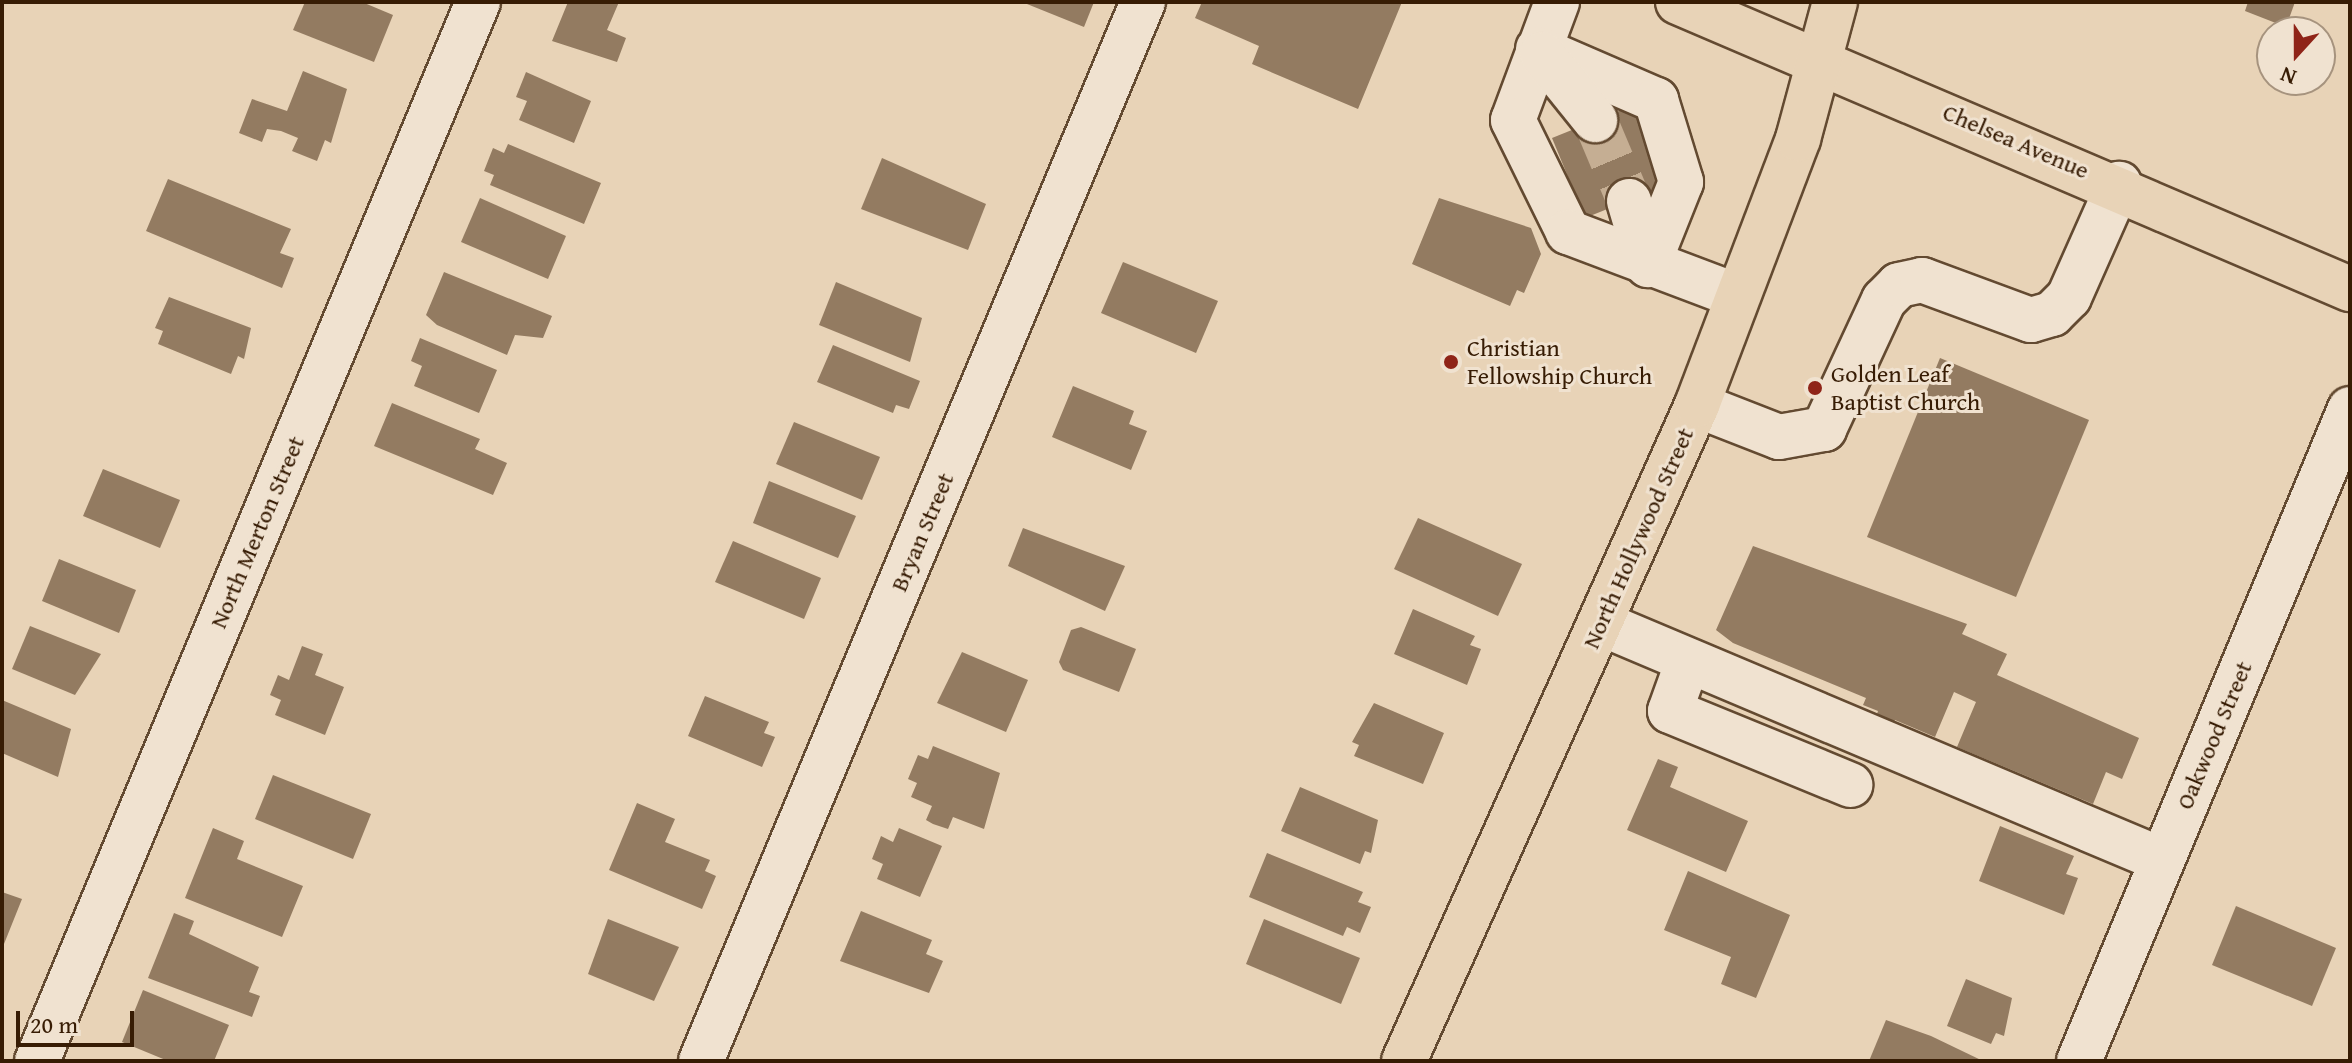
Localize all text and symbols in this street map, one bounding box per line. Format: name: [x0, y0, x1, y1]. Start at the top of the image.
north arrow: [2256, 16, 2336, 96]
text: N: [2276, 59, 2301, 94]
street label: Chelsea Avenue: [1939, 97, 2093, 185]
place label: Christian Fellowship Church: [1467, 334, 1652, 390]
marker: Christian Fellowship Church: [1442, 353, 1460, 371]
place label: Golden Leaf Baptist Church: [1831, 360, 1980, 416]
marker: Golden Leaf Baptist Church: [1806, 379, 1824, 397]
street label: North Hollywood Street: [1576, 423, 1700, 653]
street label: North Merton Street: [203, 432, 311, 632]
street label: Bryan Street: [884, 468, 960, 596]
street label: Oakwood Street: [2170, 657, 2258, 813]
scale bar: [20, 995, 138, 1045]
text: 20 m: [30, 1007, 78, 1042]

